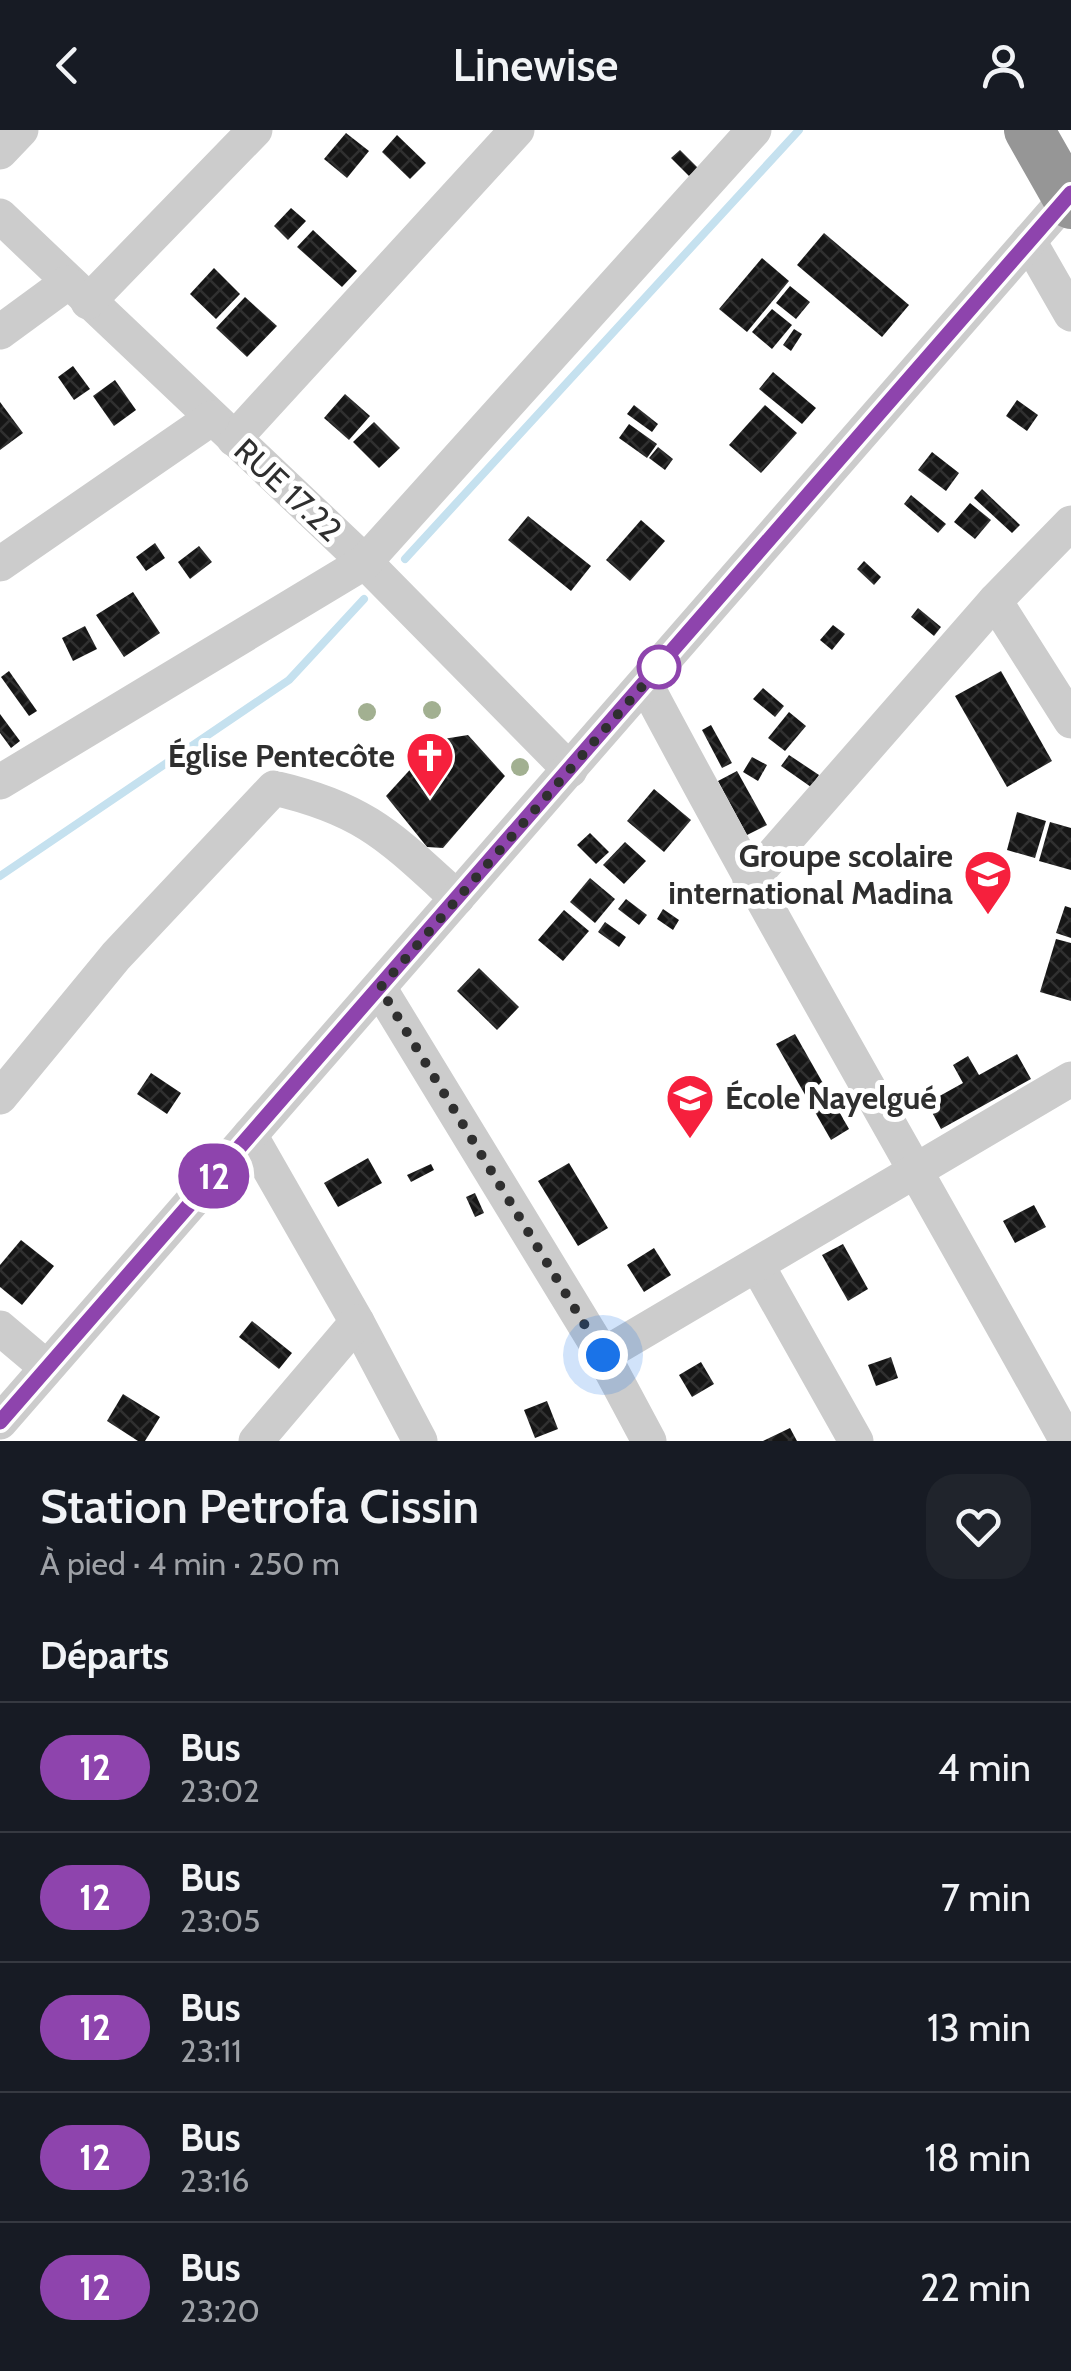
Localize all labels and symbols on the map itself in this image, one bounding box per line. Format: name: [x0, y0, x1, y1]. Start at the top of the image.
street label: RUE 17.22: [226, 430, 350, 549]
unlabelled marker: [638, 646, 680, 688]
church icon: Église Pentecôte: [404, 730, 456, 798]
place label: Église Pentecôte: [168, 736, 395, 775]
place label: Groupe scolaire international Madina: [668, 836, 953, 912]
school or university icon: Groupe scolaire international Madina: [962, 848, 1014, 916]
school or university icon: École Nayelgué: [664, 1072, 716, 1140]
place label: École Nayelgué: [725, 1078, 937, 1117]
line badge: 12: [169, 1144, 259, 1208]
your location: [578, 1330, 628, 1380]

